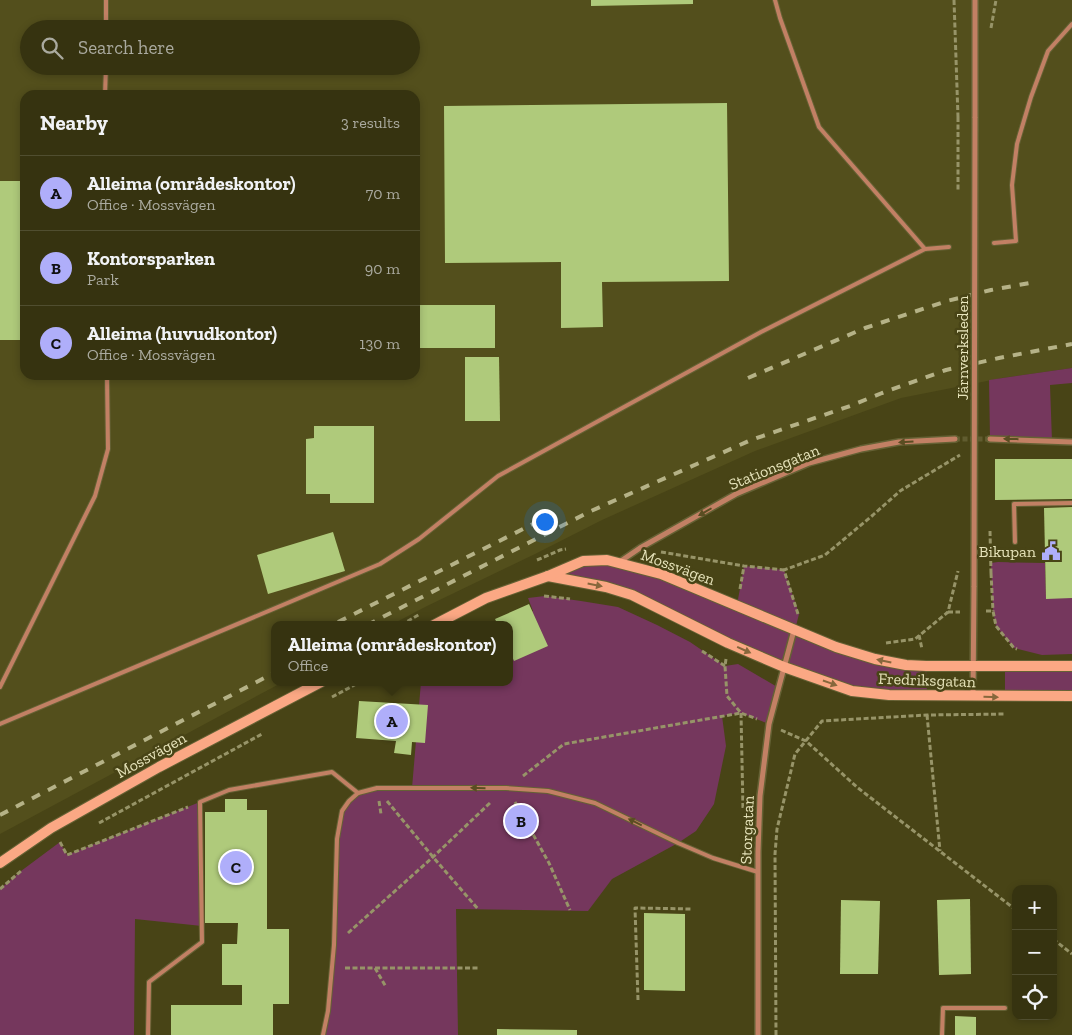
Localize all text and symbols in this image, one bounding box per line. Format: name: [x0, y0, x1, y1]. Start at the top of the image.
search box: [20, 20, 420, 75]
icon: search: [38, 34, 66, 62]
text: Search here: [78, 36, 174, 59]
text: Nearby: [40, 110, 108, 135]
text: 3 results: [341, 113, 400, 132]
text: Alleima (områdeskontor): [87, 172, 296, 195]
text: A: [51, 184, 62, 203]
text: 70 m: [366, 184, 400, 203]
text: Office · Mossvägen: [87, 195, 216, 214]
text: Kontorsparken: [87, 247, 215, 270]
text: B: [51, 259, 61, 278]
text: 90 m: [365, 259, 400, 278]
text: Park: [87, 270, 119, 289]
street label: Järnverksleden: [953, 295, 972, 400]
text: Alleima (huvudkontor): [87, 322, 277, 345]
text: C: [51, 334, 61, 353]
text: 130 m: [359, 334, 400, 353]
text: Office · Mossvägen: [87, 345, 216, 364]
one-way arrow: [1003, 435, 1019, 443]
one-way arrow: [898, 438, 914, 446]
street label: Stationsgatan: [726, 440, 823, 494]
one-way arrow: [697, 508, 712, 516]
your location: [532, 509, 558, 535]
public building icon: Bikupan: [1040, 540, 1062, 562]
place label: Bikupan: [979, 542, 1037, 561]
street label: Mossvägen: [638, 545, 718, 589]
one-way arrow: [588, 581, 603, 589]
popup: [271, 621, 513, 686]
text: Alleima (områdeskontor): [288, 633, 496, 656]
one-way arrow: [737, 646, 751, 654]
text: Office: [288, 656, 328, 675]
one-way arrow: [875, 656, 891, 664]
street label: Fredriksgatan: [878, 669, 977, 691]
one-way arrow: [823, 680, 838, 688]
one-way arrow: [984, 693, 1000, 701]
pin: A: [376, 702, 408, 740]
street label: Mossvägen: [113, 728, 190, 782]
one-way arrow: [470, 784, 486, 792]
street label: Storgatan: [736, 795, 758, 865]
pin: B: [505, 802, 537, 840]
one-way arrow: [627, 818, 642, 826]
pin: C: [220, 848, 252, 886]
map controls: [1012, 885, 1057, 1020]
button: +: [1012, 885, 1057, 930]
button: −: [1012, 930, 1057, 975]
button: locate: [1012, 975, 1057, 1020]

